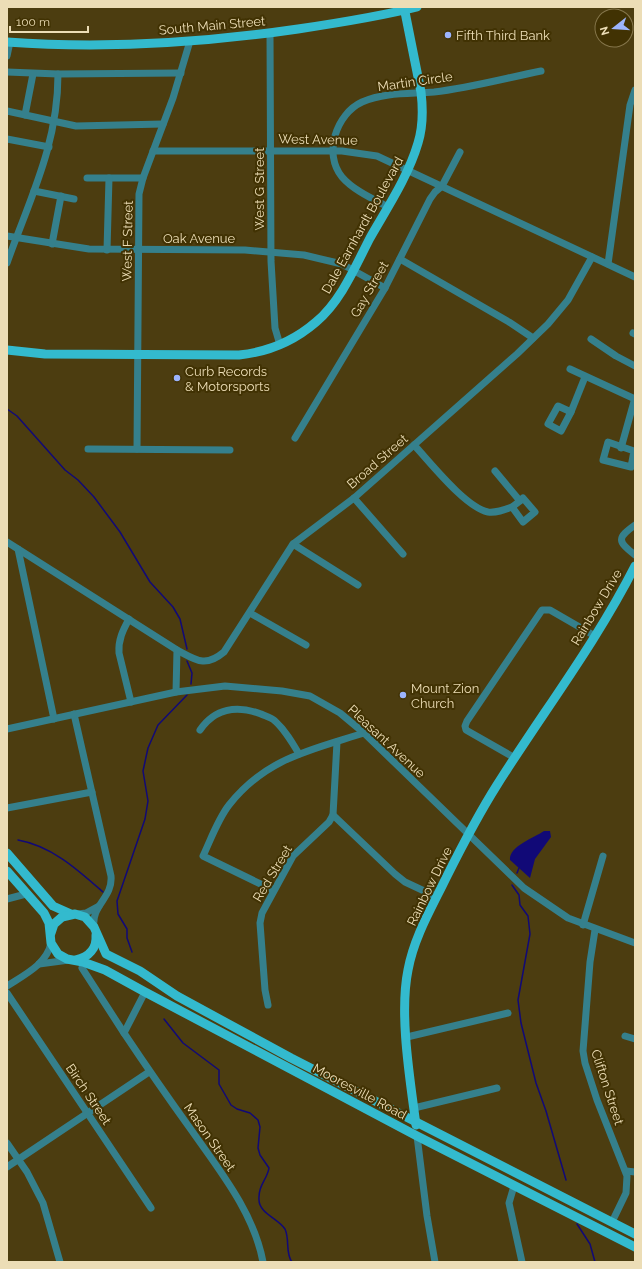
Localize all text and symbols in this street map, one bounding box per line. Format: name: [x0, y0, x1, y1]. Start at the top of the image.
scale bar: [10, 8, 88, 34]
north arrow: [594, 8, 634, 48]
street label: South Main Street: [158, 13, 267, 38]
text: 100 m: [16, 15, 50, 29]
text: N: [597, 25, 612, 37]
place label: Fifth Third Bank: [456, 28, 550, 43]
marker: Fifth Third Bank: [443, 30, 453, 40]
street label: Martin Circle: [377, 69, 454, 94]
street label: West Avenue: [278, 131, 358, 148]
street label: West G Street: [252, 147, 267, 230]
street label: Dale Earnhardt Boulevard: [319, 154, 406, 296]
street label: West F Street: [119, 200, 136, 282]
street label: Oak Avenue: [163, 231, 235, 246]
street label: Gay Street: [347, 258, 392, 320]
place label: Curb Records & Motorsports: [185, 364, 270, 394]
marker: Curb Records & Motorsports: [172, 373, 182, 383]
street label: Broad Street: [344, 431, 411, 492]
street label: Rainbow Drive: [568, 566, 625, 648]
place label: Mount Zion Church: [411, 681, 479, 711]
marker: Mount Zion Church: [398, 690, 408, 700]
street label: Pleasant Avenue: [345, 702, 429, 781]
street label: Red Street: [250, 842, 296, 904]
street label: Rainbow Drive: [404, 844, 455, 928]
street label: Clifton Street: [588, 1048, 627, 1127]
street label: Mooresville Road: [310, 1060, 409, 1122]
street label: Birch Street: [63, 1061, 115, 1128]
street label: Mason Street: [181, 1100, 239, 1175]

